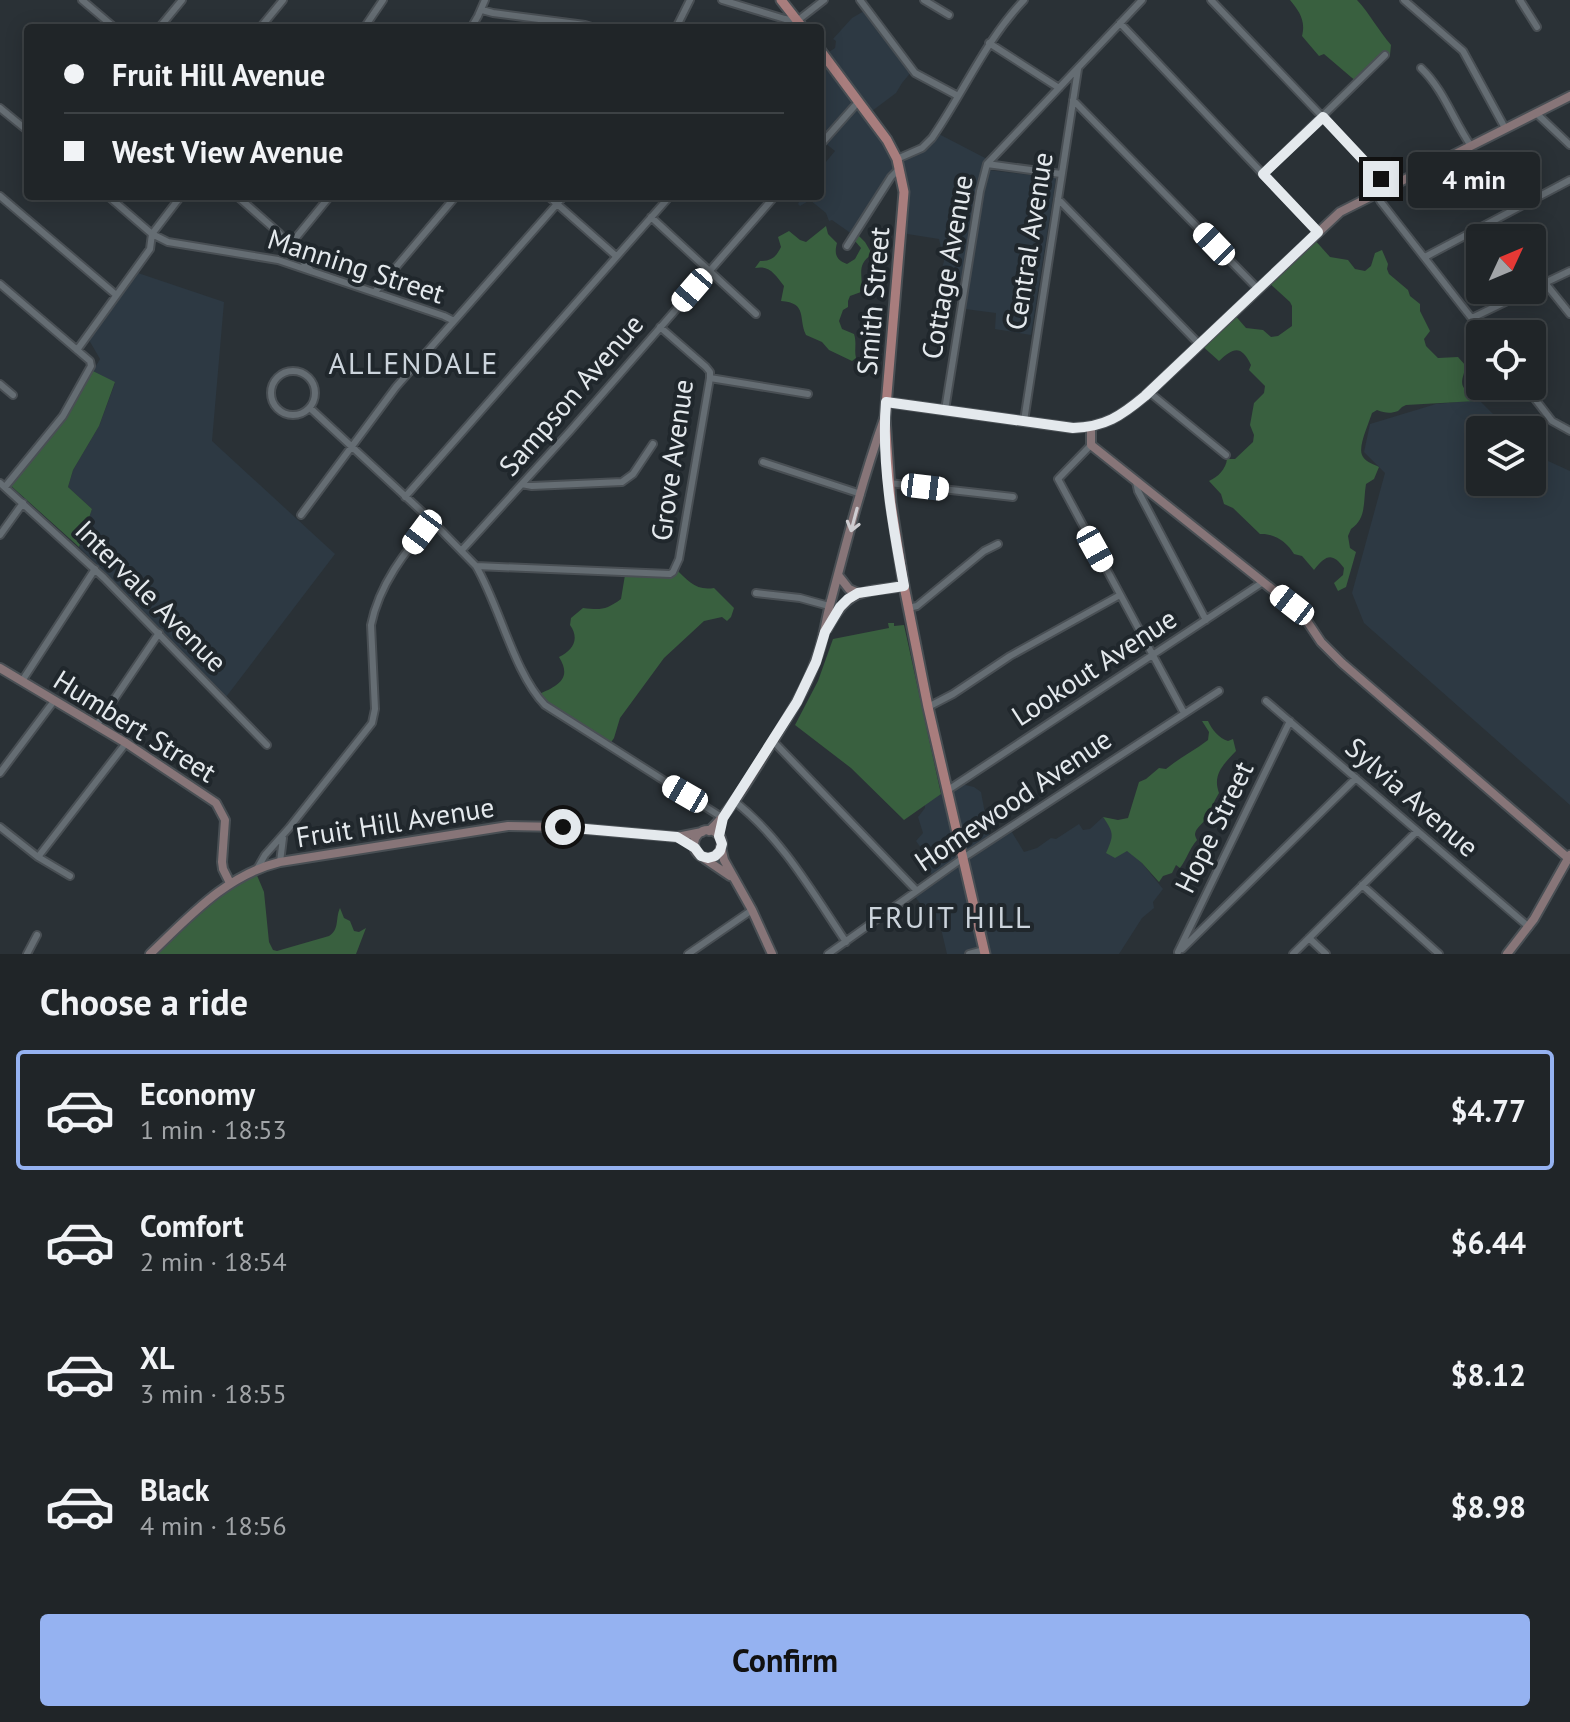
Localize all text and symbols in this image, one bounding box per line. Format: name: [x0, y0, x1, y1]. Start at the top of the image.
text: Fruit Hill Avenue: [112, 55, 325, 94]
text: West View Avenue: [112, 132, 343, 171]
street label: Central Avenue: [996, 149, 1061, 333]
callout: 4 min: [1409, 151, 1541, 207]
route end: [1363, 161, 1399, 197]
text: 4 min: [1442, 163, 1506, 196]
street label: Cottage Avenue: [912, 172, 981, 362]
car: [1189, 218, 1239, 270]
street label: Manning Street: [263, 220, 450, 312]
north arrow: [1466, 224, 1546, 304]
map controls: [1466, 224, 1546, 496]
street label: Smith Street: [848, 225, 897, 377]
car: [667, 264, 717, 316]
street label: Sampson Avenue: [490, 306, 651, 483]
button: locate: [1466, 320, 1546, 400]
district label: ALLENDALE: [329, 343, 499, 382]
street label: Grove Avenue: [642, 377, 701, 543]
button: layers: [1466, 416, 1546, 496]
car: [900, 472, 950, 502]
car: [398, 506, 446, 558]
one-way arrow: [846, 506, 861, 532]
street label: Intervale Avenue: [67, 512, 235, 680]
car: [1073, 522, 1117, 576]
car: [1266, 581, 1318, 629]
street label: Lookout Avenue: [1004, 599, 1183, 734]
street label: Humbert Street: [47, 661, 224, 791]
street label: Homewood Avenue: [907, 720, 1118, 879]
street label: Sylvia Avenue: [1338, 729, 1487, 865]
street label: Hope Street: [1166, 754, 1262, 899]
car: [658, 772, 712, 816]
street label: Fruit Hill Avenue: [293, 788, 497, 855]
route start: [545, 809, 581, 845]
district label: FRUIT HILL: [867, 897, 1033, 936]
text: Choose a ride: [40, 978, 248, 1025]
icon: car: [44, 1074, 116, 1146]
text: Economy: [140, 1074, 255, 1113]
text: $4.77: [1451, 1091, 1526, 1130]
text: 1 min · 18:53: [140, 1113, 287, 1146]
icon: car: [44, 1206, 116, 1278]
text: Comfort: [140, 1206, 243, 1245]
text: $6.44: [1451, 1223, 1526, 1262]
text: 2 min · 18:54: [140, 1245, 287, 1278]
icon: car: [44, 1338, 116, 1410]
text: XL: [140, 1338, 174, 1377]
text: $8.12: [1451, 1355, 1526, 1394]
text: 3 min · 18:55: [140, 1377, 287, 1410]
icon: car: [44, 1470, 116, 1542]
text: Black: [140, 1470, 209, 1509]
text: $8.98: [1451, 1487, 1526, 1526]
text: 4 min · 18:56: [140, 1509, 287, 1542]
button: Confirm: [40, 1614, 1530, 1706]

